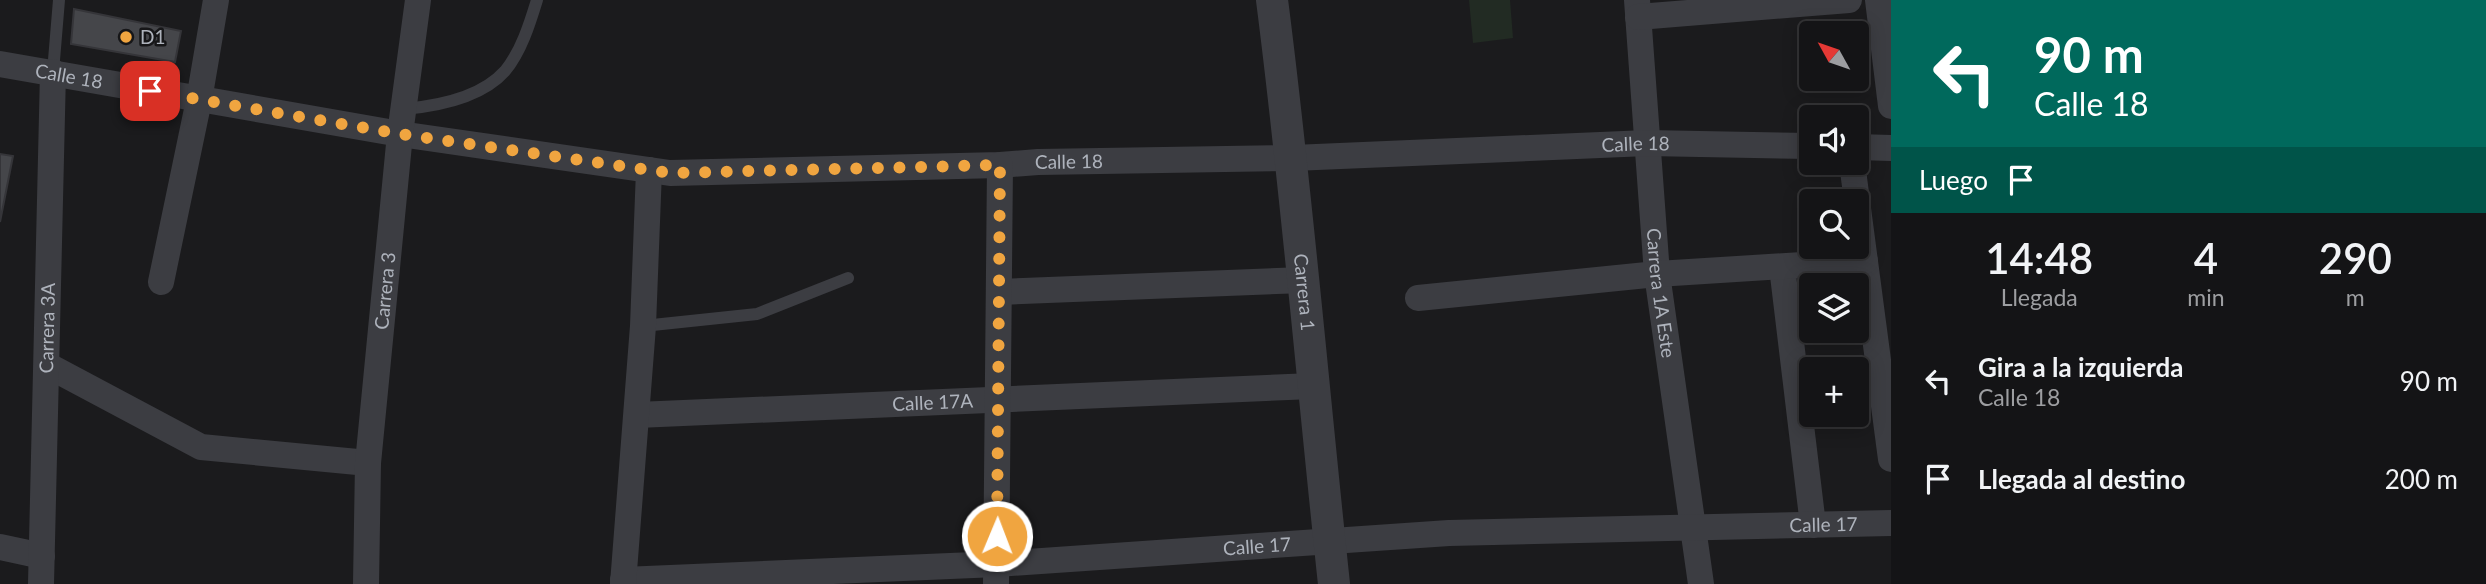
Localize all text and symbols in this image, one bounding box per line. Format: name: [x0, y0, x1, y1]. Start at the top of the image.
north arrow: [1799, 21, 1869, 91]
map controls: [1799, 21, 1869, 427]
place label: D1: [140, 25, 165, 48]
text: 90 m: [2034, 25, 2144, 83]
icon: left: [1919, 28, 2010, 119]
marker: D1: [118, 29, 134, 45]
street label: Calle 18: [34, 58, 105, 93]
pin: [120, 61, 180, 121]
icon: arrive: [131, 72, 169, 110]
text: Calle 18: [2034, 84, 2149, 123]
button: sound: [1799, 105, 1869, 175]
street label: Calle 18: [1601, 131, 1670, 156]
street label: Calle 18: [1035, 149, 1103, 173]
icon: arrive: [2002, 161, 2040, 199]
text: Luego: [1919, 164, 1988, 196]
button: search: [1799, 189, 1869, 259]
street label: Carrera 1A Este: [1643, 227, 1681, 359]
text: 14:48: [1985, 233, 2093, 283]
text: 4: [2194, 233, 2218, 283]
text: 290: [2319, 233, 2392, 283]
street label: Carrera 3: [369, 251, 399, 331]
street label: Carrera 1: [1290, 252, 1320, 332]
button: layers: [1799, 273, 1869, 343]
street label: Carrera 3A: [34, 282, 59, 374]
text: Llegada: [2001, 283, 2078, 311]
text: min: [2187, 283, 2225, 311]
text: m: [2346, 283, 2365, 311]
text: Gira a la izquierda: [1978, 351, 2184, 383]
button: +: [1799, 357, 1869, 427]
icon: left: [1919, 362, 1957, 400]
text: 90 m: [2400, 365, 2458, 397]
text: Calle 18: [1978, 383, 2060, 411]
street label: Calle 17A: [892, 389, 974, 415]
icon: arrive: [1919, 460, 1957, 498]
text: Llegada al destino: [1978, 463, 2185, 495]
text: 200 m: [2385, 463, 2458, 495]
position arrow: [960, 499, 1034, 573]
street label: Calle 17: [1789, 512, 1858, 536]
street label: Calle 17: [1222, 532, 1292, 559]

